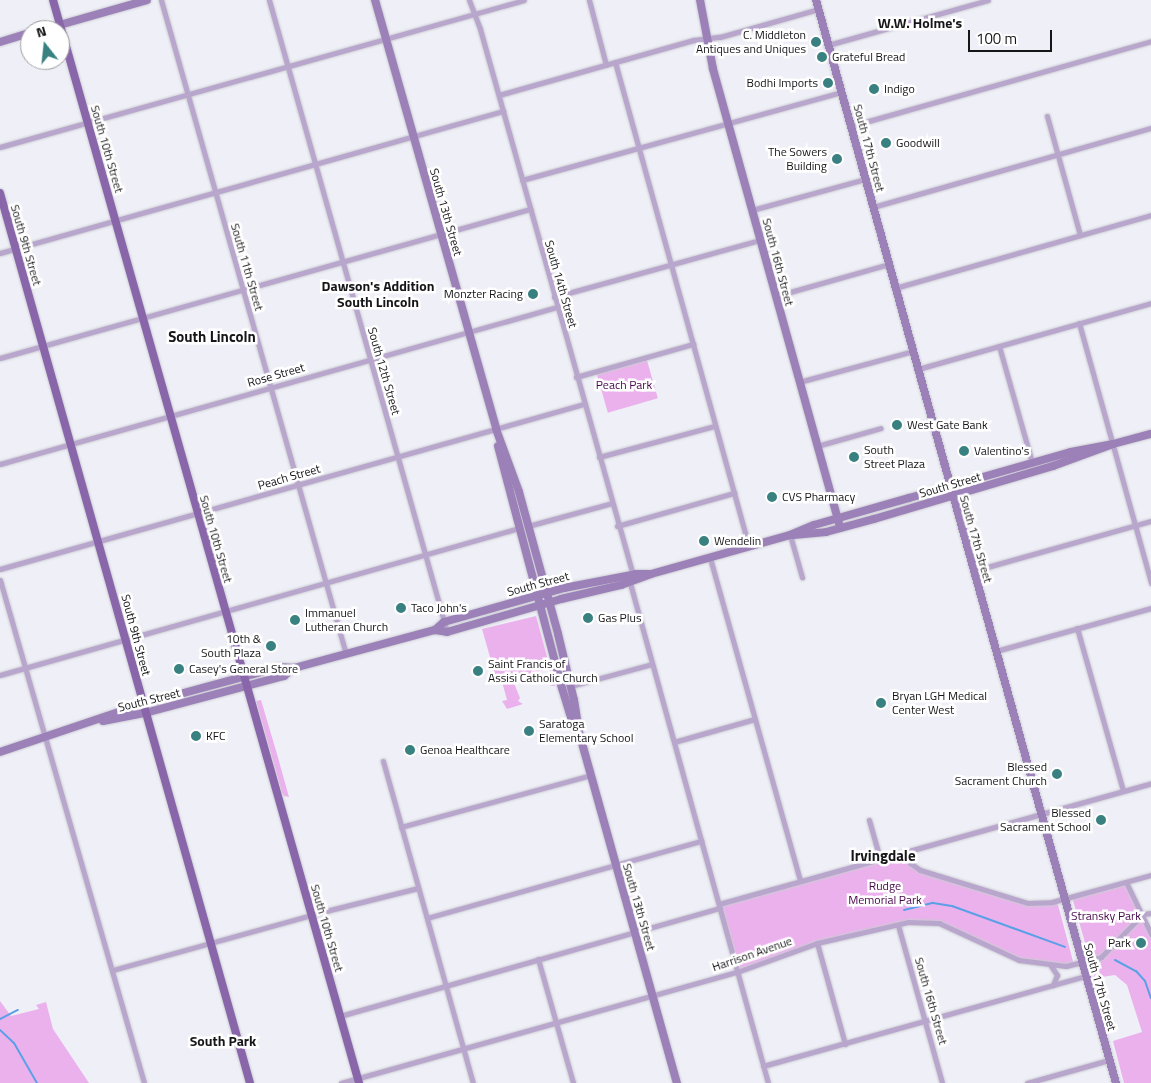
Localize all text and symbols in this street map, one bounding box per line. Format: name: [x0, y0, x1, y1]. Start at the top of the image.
district label: W.W. Holme's: [878, 15, 962, 31]
north arrow: [20, 20, 70, 70]
text: N: [33, 20, 49, 42]
scale bar: [971, 20, 1055, 52]
text: 100 m: [976, 27, 1017, 50]
place label: C. Middleton Antiques and Uniques: [696, 28, 806, 56]
marker: C. Middleton Antiques and Uniques: [810, 36, 822, 48]
place label: Grateful Bread: [832, 50, 905, 64]
marker: Grateful Bread: [816, 51, 828, 63]
place label: Bodhi Imports: [747, 76, 818, 90]
marker: Bodhi Imports: [822, 77, 834, 89]
place label: Indigo: [884, 82, 915, 96]
marker: Indigo: [868, 83, 880, 95]
street label: South 17th Street: [850, 103, 888, 193]
street label: South 10th Street: [88, 104, 126, 194]
place label: Goodwill: [896, 136, 940, 150]
marker: Goodwill: [880, 137, 892, 149]
place label: The Sowers Building: [768, 145, 827, 173]
marker: The Sowers Building: [831, 153, 843, 165]
street label: South 13th Street: [427, 167, 465, 257]
street label: South 9th Street: [8, 203, 44, 287]
street label: South 16th Street: [759, 217, 797, 307]
street label: South 11th Street: [228, 222, 266, 312]
street label: South 14th Street: [542, 239, 580, 329]
district label: Dawson's Addition South Lincoln: [322, 278, 434, 310]
place label: Monzter Racing: [444, 287, 523, 301]
marker: Monzter Racing: [527, 288, 539, 300]
street label: South 12th Street: [365, 326, 403, 416]
district label: South Lincoln: [168, 328, 256, 346]
street label: Rose Street: [246, 360, 306, 390]
park label: Peach Park: [596, 378, 652, 392]
place label: West Gate Bank: [907, 418, 988, 432]
marker: West Gate Bank: [891, 419, 903, 431]
place label: South Street Plaza: [864, 443, 925, 471]
place label: Valentino's: [974, 444, 1029, 458]
marker: Valentino's: [958, 445, 970, 457]
marker: South Street Plaza: [848, 451, 860, 463]
street label: Peach Street: [256, 461, 322, 493]
street label: South Street: [918, 469, 982, 501]
place label: CVS Pharmacy: [782, 490, 855, 504]
marker: CVS Pharmacy: [766, 491, 778, 503]
street label: South 10th Street: [197, 494, 235, 584]
street label: South 17th Street: [957, 494, 995, 584]
place label: Wendelin: [714, 534, 761, 548]
marker: Wendelin: [698, 535, 710, 547]
street label: South Street: [505, 569, 571, 599]
street label: South 9th Street: [118, 593, 154, 677]
place label: Taco John's: [411, 601, 467, 615]
marker: Taco John's: [395, 602, 407, 614]
place label: Immanuel Lutheran Church: [305, 606, 388, 634]
place label: Gas Plus: [598, 611, 641, 625]
marker: Gas Plus: [582, 612, 594, 624]
marker: Immanuel Lutheran Church: [289, 614, 301, 626]
place label: 10th & South Plaza: [201, 632, 261, 660]
marker: 10th & South Plaza: [265, 640, 277, 652]
place label: Saint Francis of Assisi Catholic Church: [488, 657, 598, 685]
place label: Casey's General Store: [189, 662, 298, 676]
marker: Casey's General Store: [173, 663, 185, 675]
marker: Saint Francis of Assisi Catholic Church: [472, 665, 484, 677]
street label: South Street: [116, 685, 182, 715]
place label: Bryan LGH Medical Center West: [892, 689, 987, 717]
marker: Bryan LGH Medical Center West: [874, 696, 888, 710]
place label: Saratoga Elementary School: [539, 717, 633, 745]
marker: Saratoga Elementary School: [523, 725, 535, 737]
place label: KFC: [206, 729, 226, 743]
marker: KFC: [190, 730, 202, 742]
place label: Genoa Healthcare: [420, 743, 510, 757]
marker: Genoa Healthcare: [404, 744, 416, 756]
place label: Blessed Sacrament Church: [955, 760, 1047, 788]
marker: Blessed Sacrament Church: [1051, 768, 1063, 780]
place label: Blessed Sacrament School: [1000, 806, 1091, 834]
marker: Blessed Sacrament School: [1095, 814, 1107, 826]
district label: Irvingdale: [850, 847, 916, 865]
street label: South 13th Street: [620, 862, 658, 952]
park label: Rudge Memorial Park: [848, 879, 922, 907]
street label: South 10th Street: [308, 883, 346, 973]
park label: Stransky Park: [1071, 909, 1141, 923]
street label: Harrison Avenue: [710, 934, 794, 974]
place label: Park: [1108, 936, 1131, 950]
marker: Park: [1135, 937, 1147, 949]
street label: South 17th Street: [1081, 942, 1119, 1032]
street label: South 16th Street: [912, 956, 950, 1046]
district label: South Park: [190, 1033, 256, 1049]

